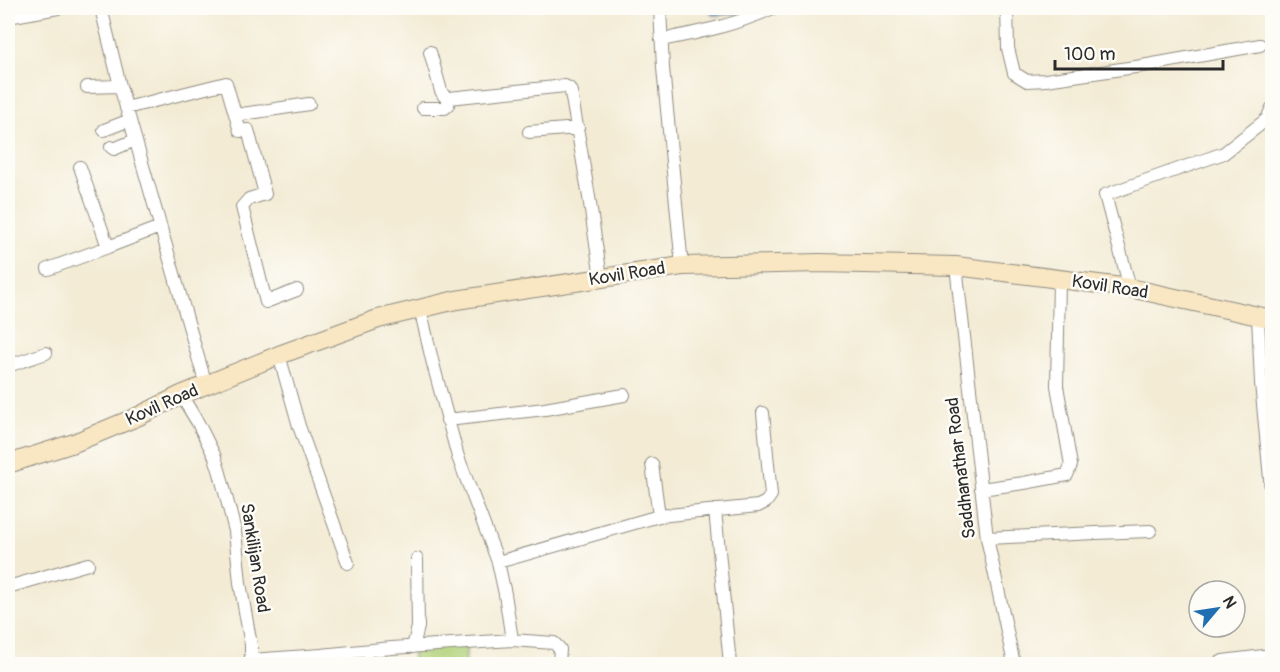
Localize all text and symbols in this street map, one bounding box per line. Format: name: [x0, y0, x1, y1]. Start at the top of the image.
scale bar: [1055, 33, 1223, 71]
text: 100 m: [1064, 43, 1116, 66]
street label: Kovil Road: [587, 257, 667, 291]
street label: Kovil Road: [1070, 270, 1150, 304]
street label: Kovil Road: [122, 379, 202, 431]
street label: Saddhanathar Road: [941, 396, 981, 540]
street label: Sankilijan Road: [235, 502, 275, 614]
north arrow: [1187, 579, 1247, 639]
text: N: [1218, 593, 1241, 612]

